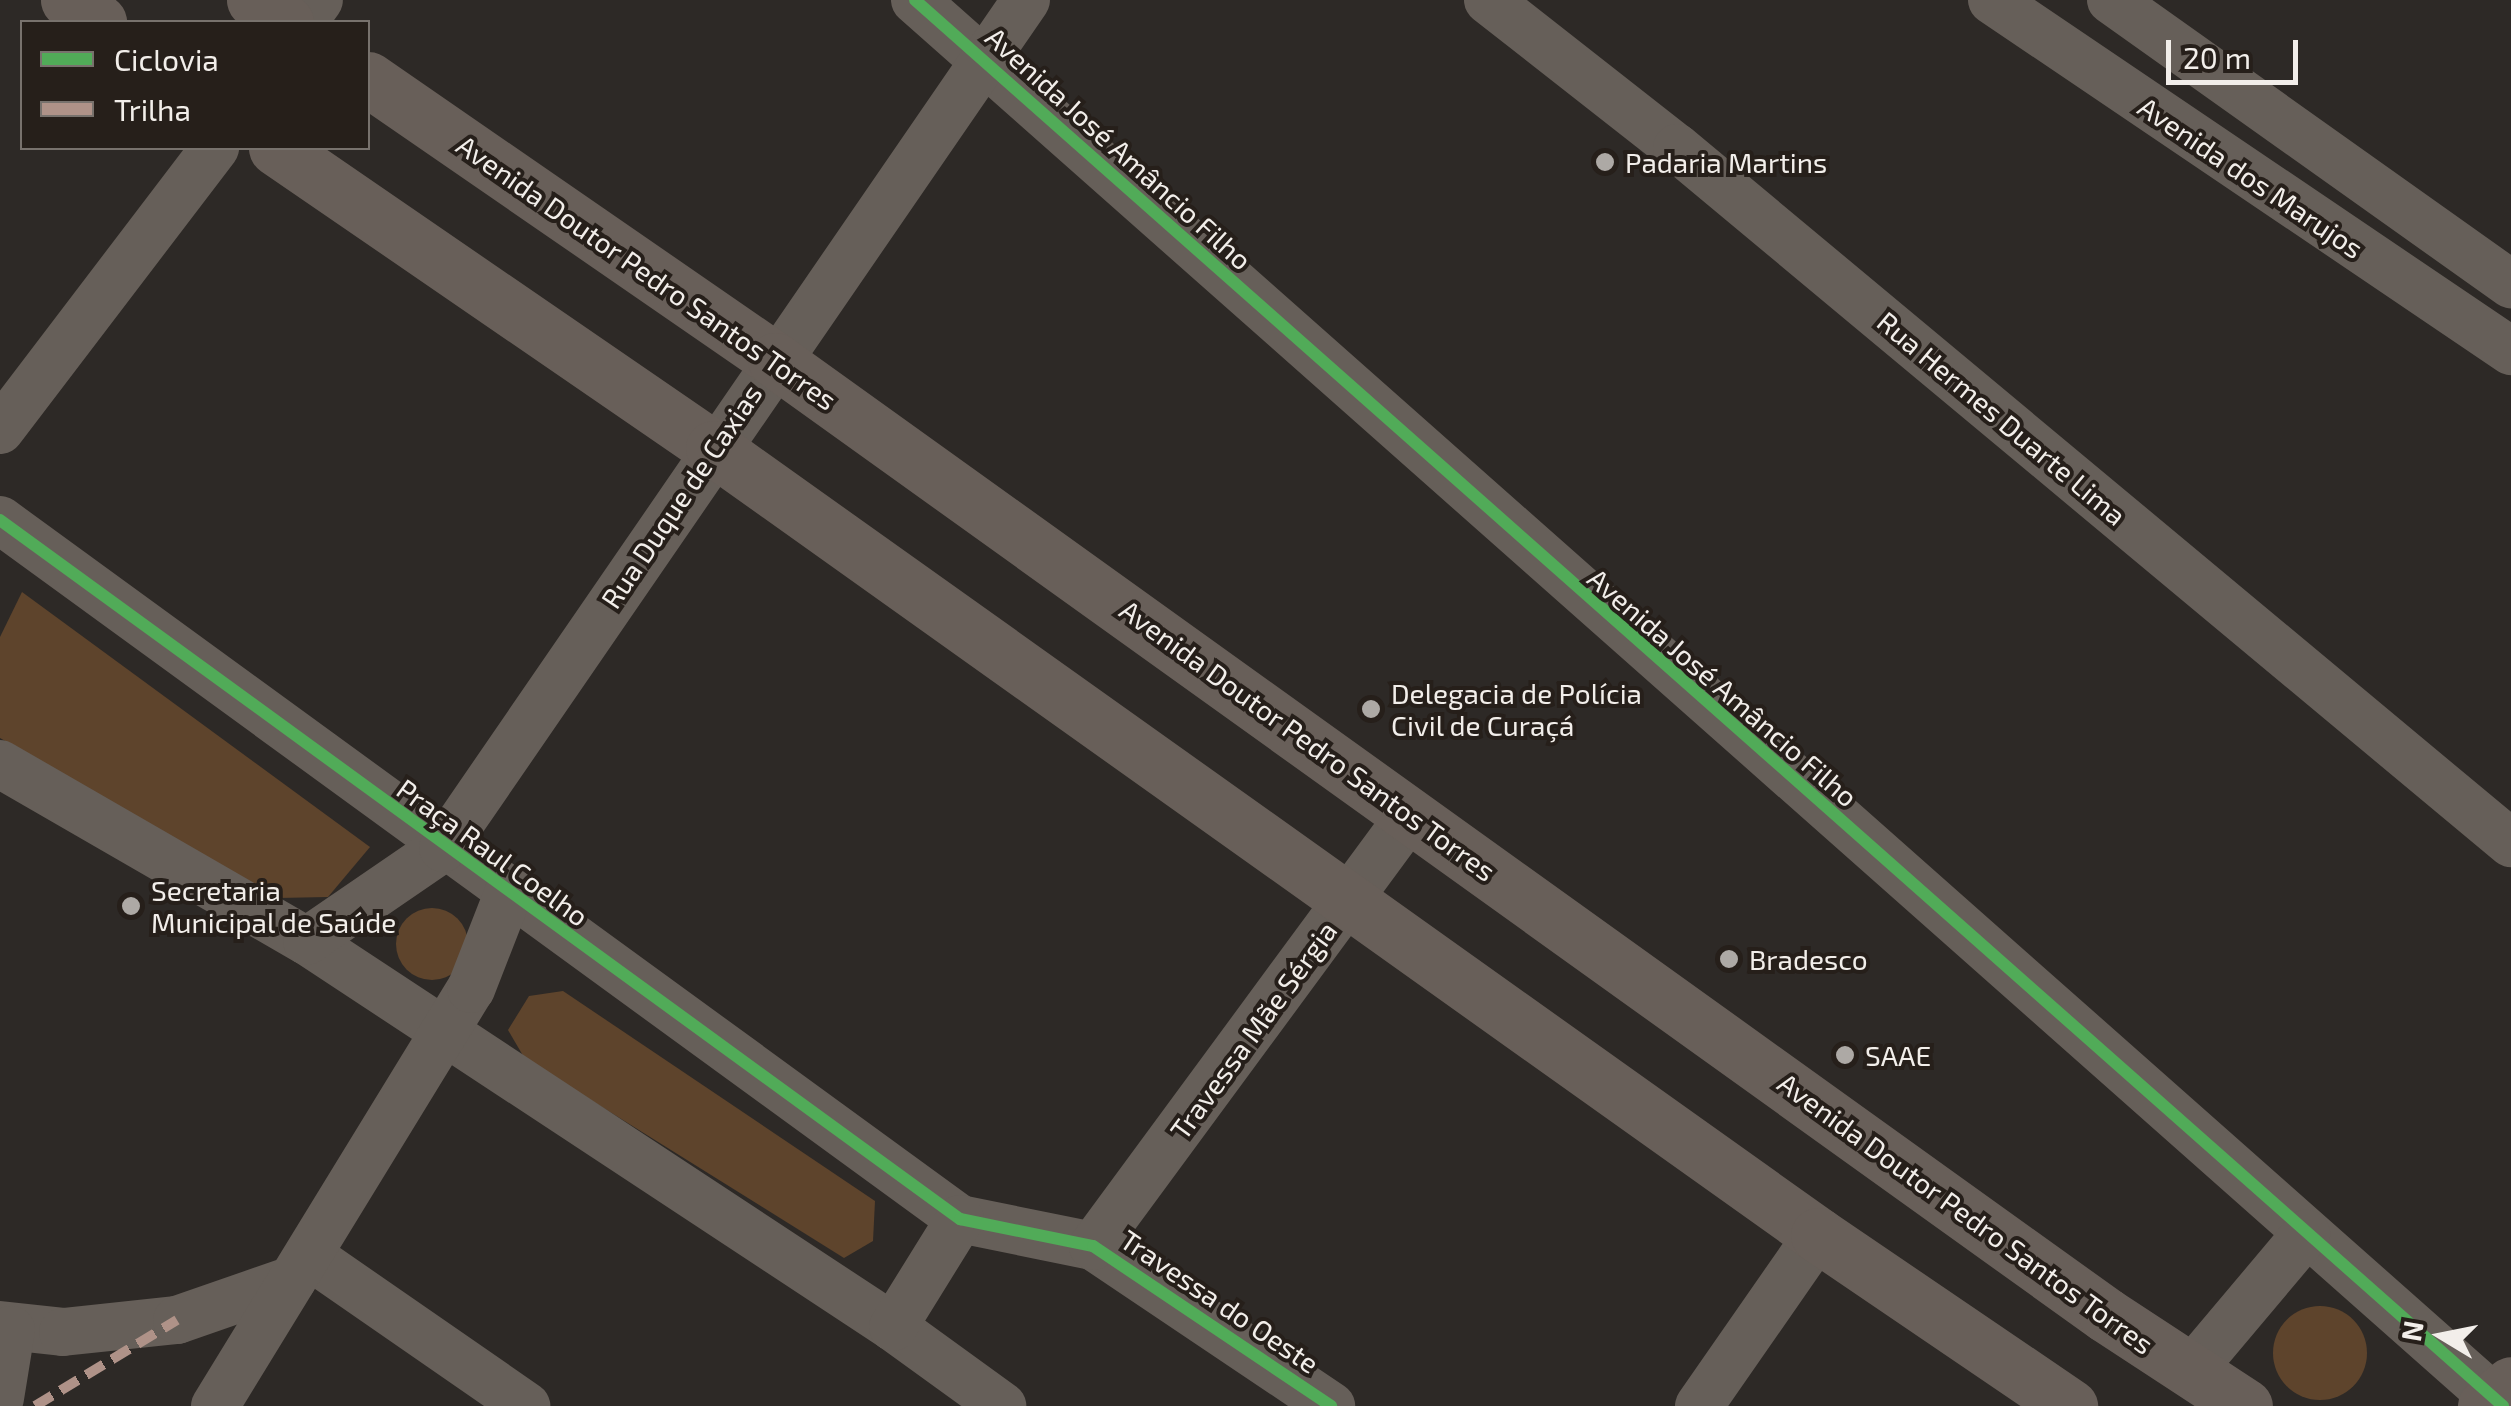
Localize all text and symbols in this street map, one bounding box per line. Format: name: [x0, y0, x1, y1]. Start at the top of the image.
street label: Avenida José Amâncio Filho: [979, 19, 1259, 277]
legend: [20, 20, 370, 150]
scale bar: [2171, 20, 2304, 82]
text: 20 m: [2183, 39, 2251, 75]
text: Ciclovia: [114, 41, 219, 77]
street label: Avenida dos Marujos: [2132, 89, 2370, 265]
text: Trilha: [114, 91, 191, 127]
street label: Avenida Doutor Pedro Santos Torres: [450, 127, 844, 417]
place label: Padaria Martins: [1625, 145, 1827, 179]
marker: Padaria Martins: [1594, 151, 1616, 173]
street label: Rua Hermes Duarte Lima: [1871, 304, 2133, 532]
street label: Rua Duque de Caxias: [594, 378, 768, 614]
street label: Avenida José Amâncio Filho: [1581, 560, 1865, 814]
street label: Avenida Doutor Pedro Santos Torres: [1113, 592, 1503, 888]
place label: Delegacia de Polícia Civil de Curaçá: [1391, 676, 1642, 742]
marker: Delegacia de Polícia Civil de Curaçá: [1360, 698, 1382, 720]
street label: Praça Raul Coelho: [390, 771, 596, 933]
place label: Secretaria Municipal de Saúde: [151, 873, 397, 939]
marker: Secretaria Municipal de Saúde: [120, 895, 142, 917]
street label: Travessa Mãe Sérgia: [1163, 915, 1343, 1145]
place label: Bradesco: [1749, 942, 1868, 976]
marker: Bradesco: [1718, 948, 1740, 970]
place label: SAAE: [1865, 1038, 1931, 1072]
marker: SAAE: [1834, 1044, 1856, 1066]
street label: Avenida Doutor Pedro Santos Torres: [1771, 1065, 2161, 1361]
street label: Travessa do Oeste: [1114, 1222, 1326, 1380]
north arrow: [2391, 1286, 2491, 1386]
text: N: [2393, 1318, 2430, 1344]

